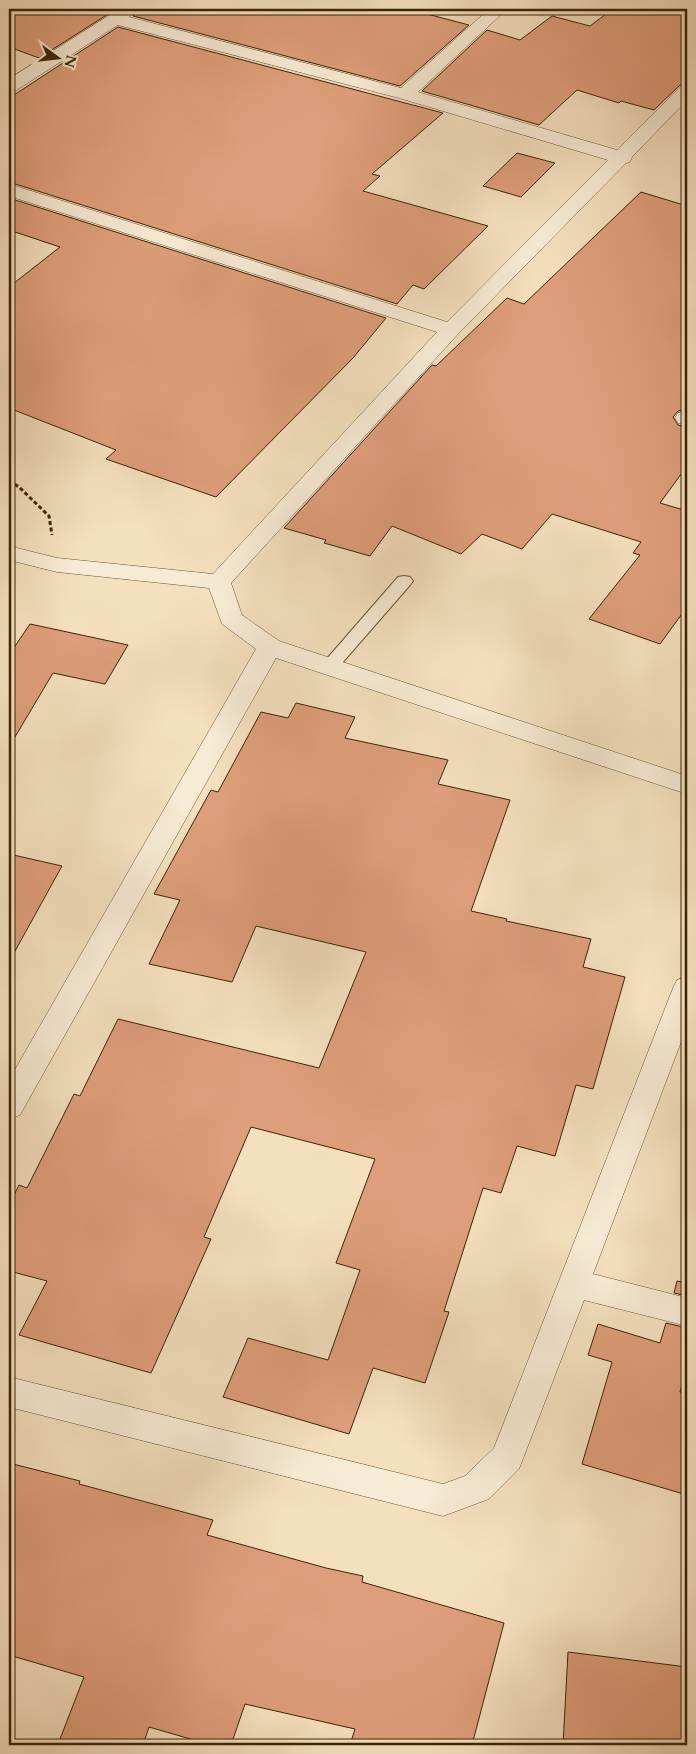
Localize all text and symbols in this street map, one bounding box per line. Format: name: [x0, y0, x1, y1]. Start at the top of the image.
north arrow: [32, 32, 82, 82]
text: N: [59, 53, 81, 70]

